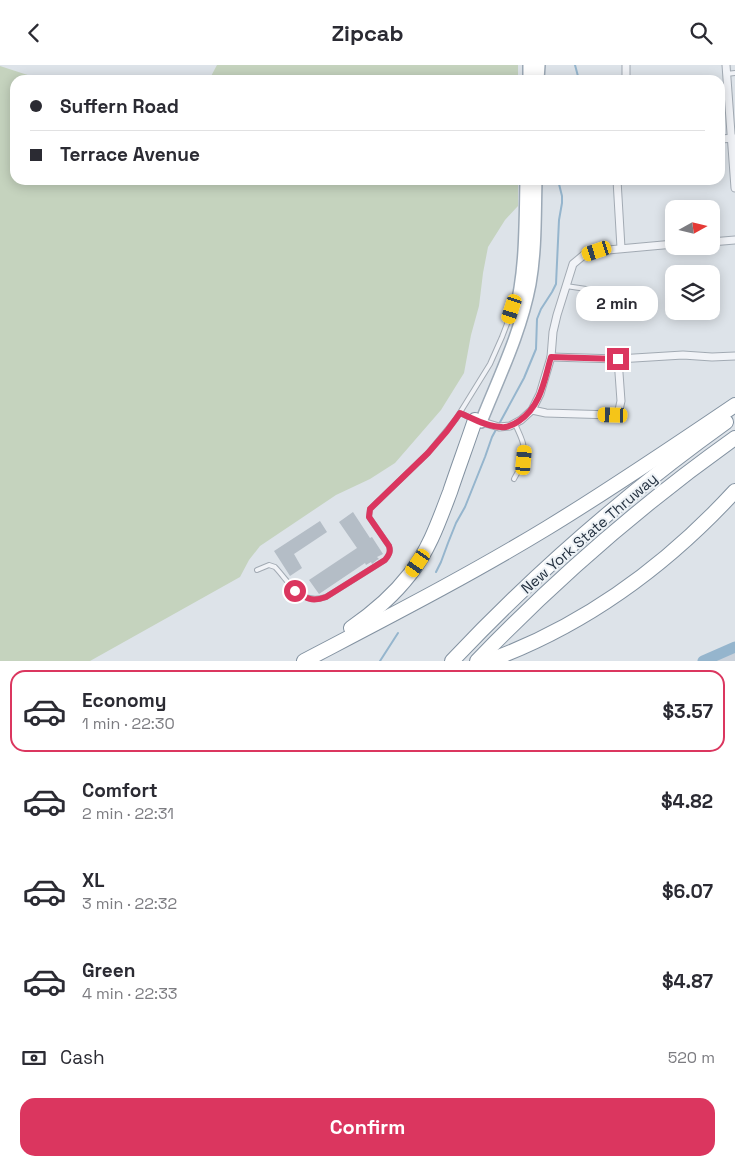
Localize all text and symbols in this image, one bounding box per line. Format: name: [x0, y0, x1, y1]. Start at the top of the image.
icon: back: [20, 19, 48, 47]
text: Zipcab: [331, 19, 404, 47]
icon: search: [687, 19, 715, 47]
text: Suffern Road: [60, 94, 179, 119]
text: Terrace Avenue: [60, 142, 200, 167]
north arrow: [665, 200, 720, 255]
map controls: [665, 200, 720, 320]
car: [580, 239, 613, 263]
button: layers: [665, 265, 720, 320]
callout: 2 min: [577, 287, 659, 321]
car: [500, 292, 523, 326]
text: 2 min: [596, 293, 638, 314]
route end: [607, 348, 629, 370]
car: [597, 407, 628, 423]
car: [515, 444, 532, 476]
street label: New York State Thruway: [517, 469, 661, 597]
car: [403, 546, 432, 580]
route start: [284, 580, 306, 602]
text: Economy: [82, 688, 166, 713]
icon: car: [22, 689, 67, 734]
text: $3.57: [663, 699, 713, 724]
text: 1 min · 22:30: [82, 713, 175, 734]
text: Comfort: [82, 778, 158, 803]
icon: car: [22, 779, 67, 824]
text: $4.82: [661, 789, 713, 814]
text: 2 min · 22:31: [82, 803, 174, 824]
text: XL: [82, 868, 105, 893]
icon: car: [22, 869, 67, 914]
text: $6.07: [662, 879, 713, 904]
text: 3 min · 22:32: [82, 893, 177, 914]
text: Green: [82, 958, 135, 983]
icon: car: [22, 959, 67, 1004]
text: $4.87: [662, 969, 713, 994]
text: 4 min · 22:33: [82, 983, 178, 1004]
icon: cash: [20, 1044, 48, 1072]
text: Cash: [60, 1045, 105, 1070]
text: 520 m: [668, 1047, 715, 1068]
button: Confirm: [20, 1098, 715, 1156]

